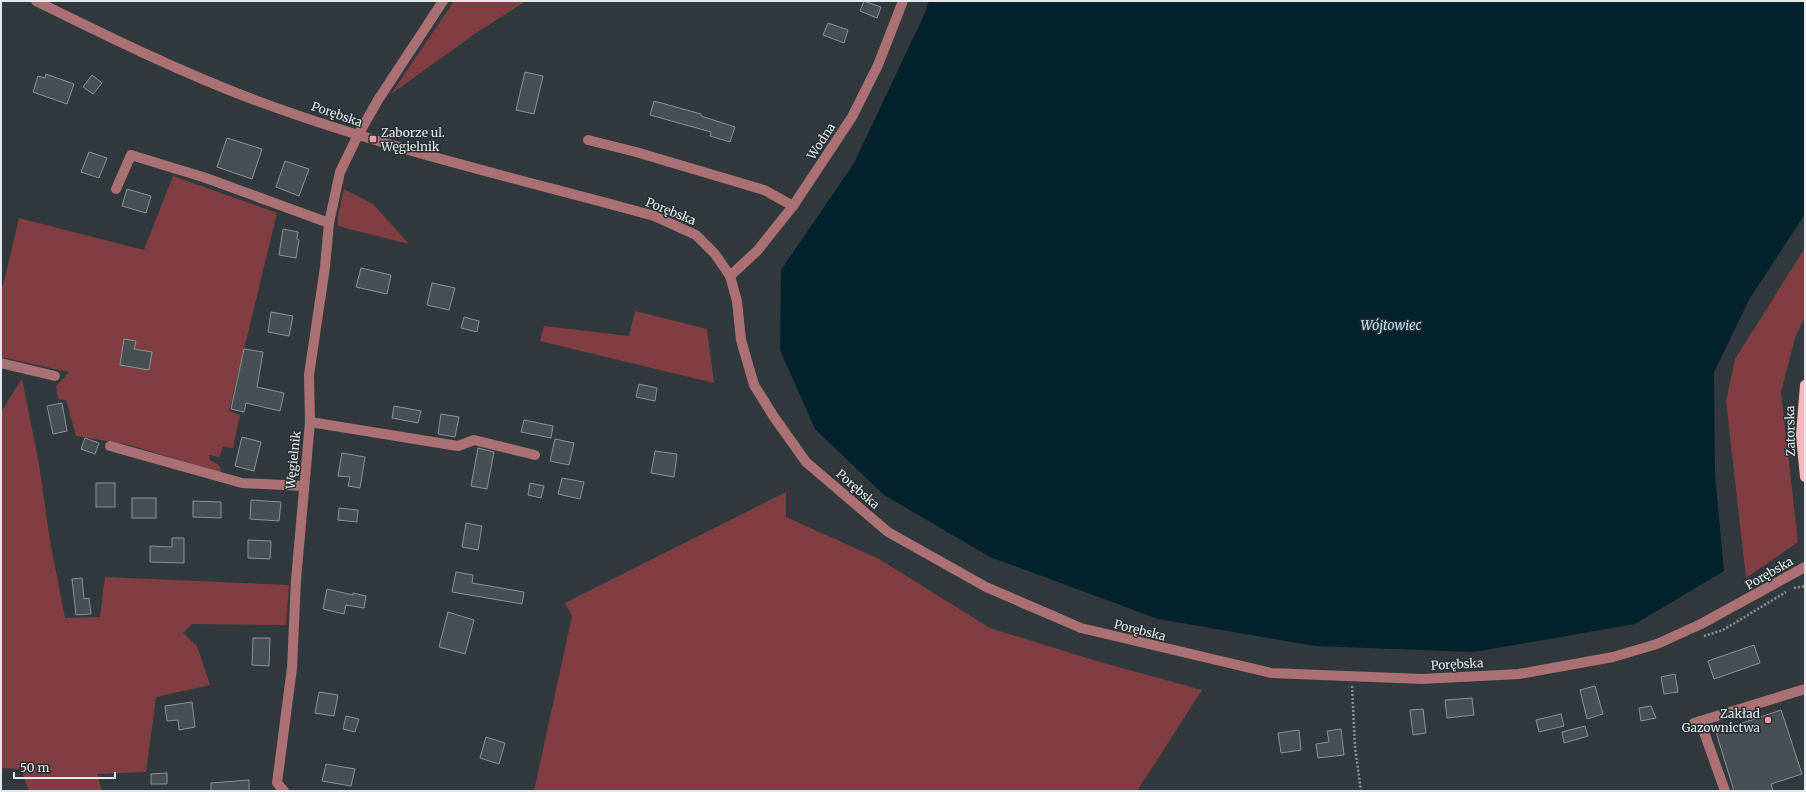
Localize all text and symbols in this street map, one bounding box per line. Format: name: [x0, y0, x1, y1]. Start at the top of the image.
street label: Porębska: [310, 98, 365, 130]
street label: Wodna: [803, 120, 839, 163]
place label: Zaborze ul. Węgielnik: [380, 125, 445, 154]
marker: Zaborze ul. Węgielnik: [368, 134, 378, 144]
street label: Porębska: [644, 194, 699, 228]
water label: Wójtowiec: [1361, 317, 1421, 334]
street label: Zatorska: [1782, 405, 1798, 456]
street label: Węgielnik: [282, 430, 304, 491]
street label: Porębska: [833, 466, 883, 512]
street label: Porębska: [1742, 553, 1796, 593]
street label: Porębska: [1113, 616, 1168, 644]
street label: Porębska: [1430, 655, 1484, 673]
place label: Zakład Gazownictwa: [1682, 706, 1761, 735]
marker: Zakład Gazownictwa: [1763, 715, 1773, 725]
scale bar: [14, 754, 115, 780]
text: 50 m: [20, 760, 49, 775]

